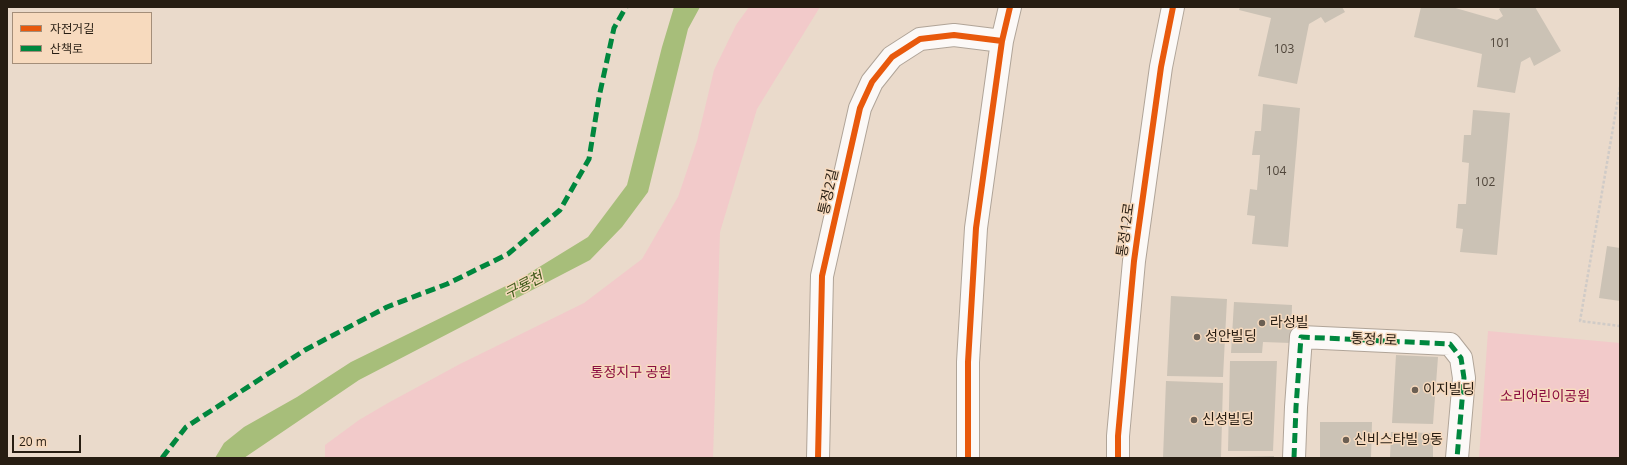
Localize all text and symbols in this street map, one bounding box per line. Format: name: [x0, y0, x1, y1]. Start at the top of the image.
legend: [12, 12, 152, 64]
text: 자전거길: [50, 20, 94, 37]
house number: 101: [1490, 37, 1510, 51]
text: 산책로: [50, 40, 83, 57]
house number: 103: [1274, 43, 1294, 57]
house number: 104: [1266, 165, 1286, 179]
street label: 통정2길: [816, 167, 842, 217]
house number: 102: [1475, 176, 1495, 190]
street label: 통정12로: [1114, 202, 1138, 258]
water label: 구룡천: [501, 269, 547, 303]
place label: 라성빌: [1270, 315, 1309, 331]
marker: 라성빌: [1257, 318, 1267, 328]
place label: 성안빌딩: [1205, 329, 1257, 345]
street label: 통정1로: [1350, 330, 1398, 350]
marker: 성안빌딩: [1192, 332, 1202, 342]
park label: 통정지구 공원: [591, 365, 671, 381]
place label: 이지빌딩: [1423, 382, 1475, 398]
marker: 이지빌딩: [1410, 385, 1420, 395]
park label: 소리어린이공원: [1500, 389, 1590, 405]
place label: 신성빌딩: [1202, 412, 1254, 428]
marker: 신성빌딩: [1189, 415, 1199, 425]
scale bar: [14, 427, 83, 453]
place label: 신비스타빌 9동: [1354, 432, 1443, 448]
text: 20 m: [19, 433, 47, 450]
marker: 신비스타빌 9동: [1341, 435, 1351, 445]

